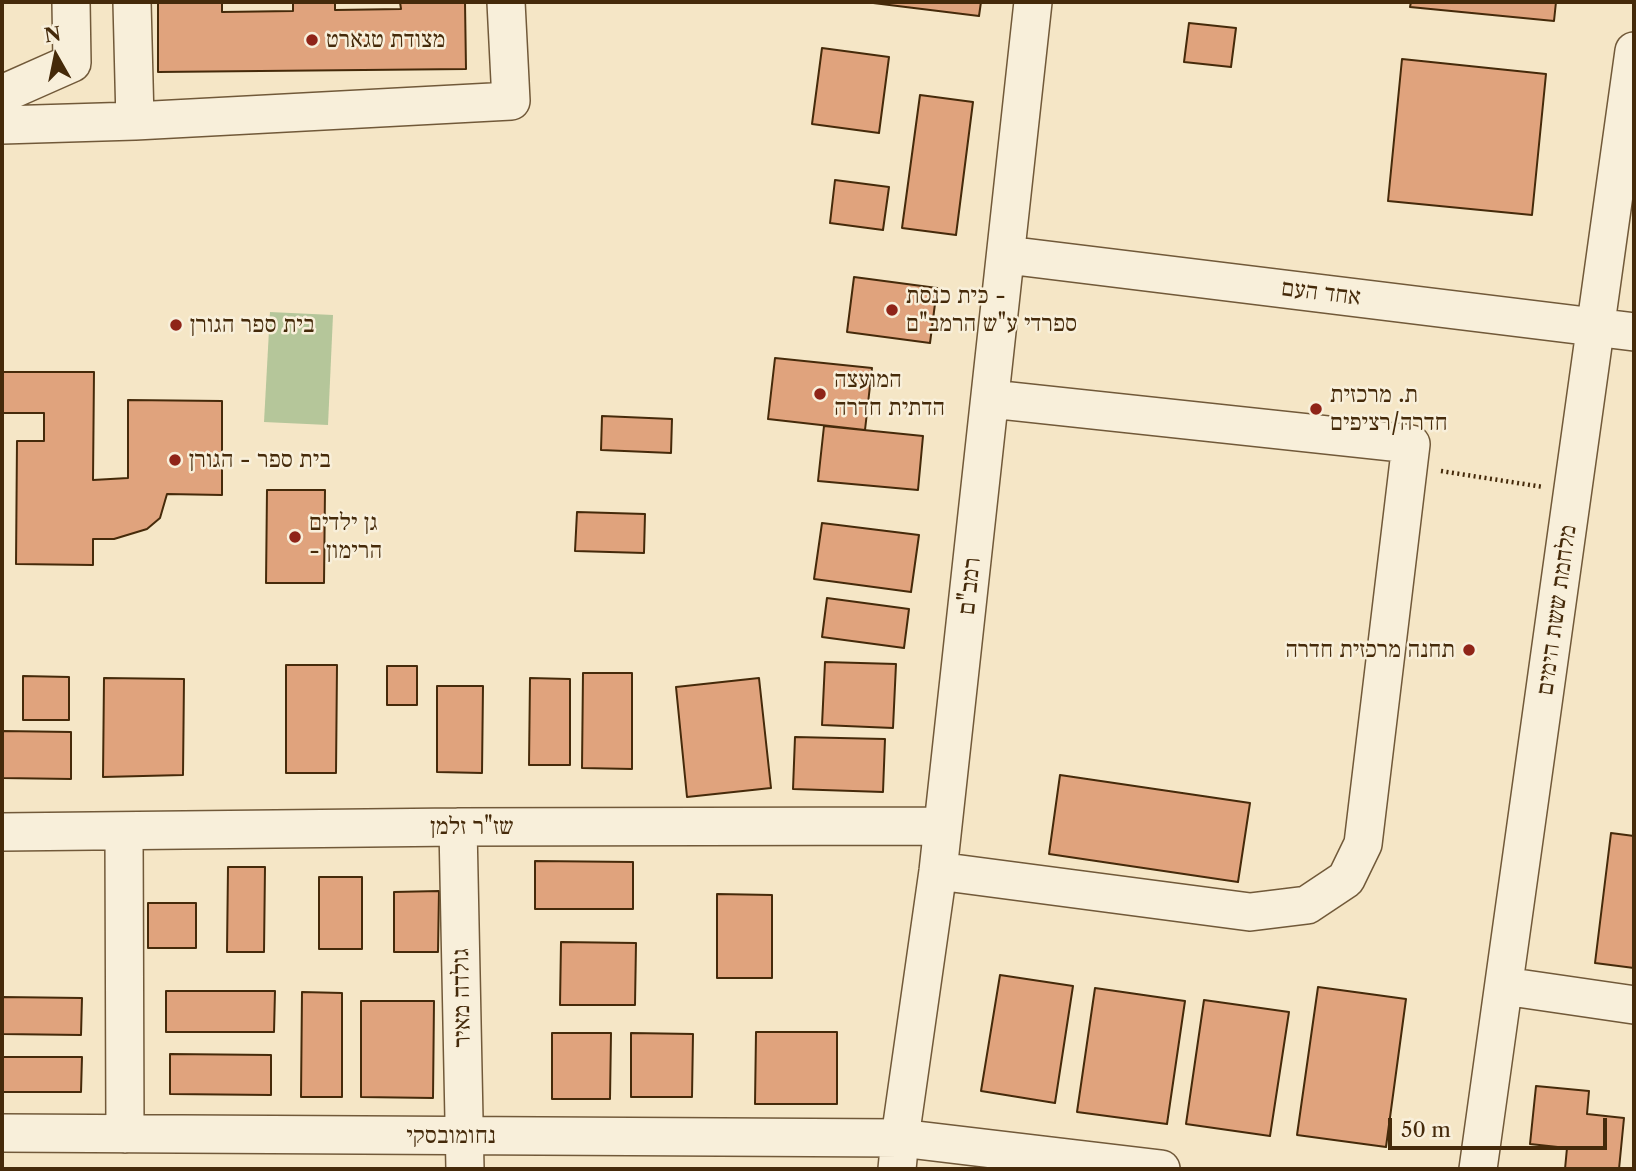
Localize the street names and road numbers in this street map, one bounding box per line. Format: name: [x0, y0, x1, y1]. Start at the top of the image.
street label: אחד העם: [1280, 274, 1362, 312]
street label: מלחמת ששת הימים: [1531, 523, 1583, 697]
street label: רמב"ם: [953, 556, 987, 616]
street label: שז"ר זלמן: [430, 813, 514, 841]
street label: גולדה מאיר: [447, 948, 477, 1048]
street label: נחומובסקי: [406, 1122, 496, 1150]

